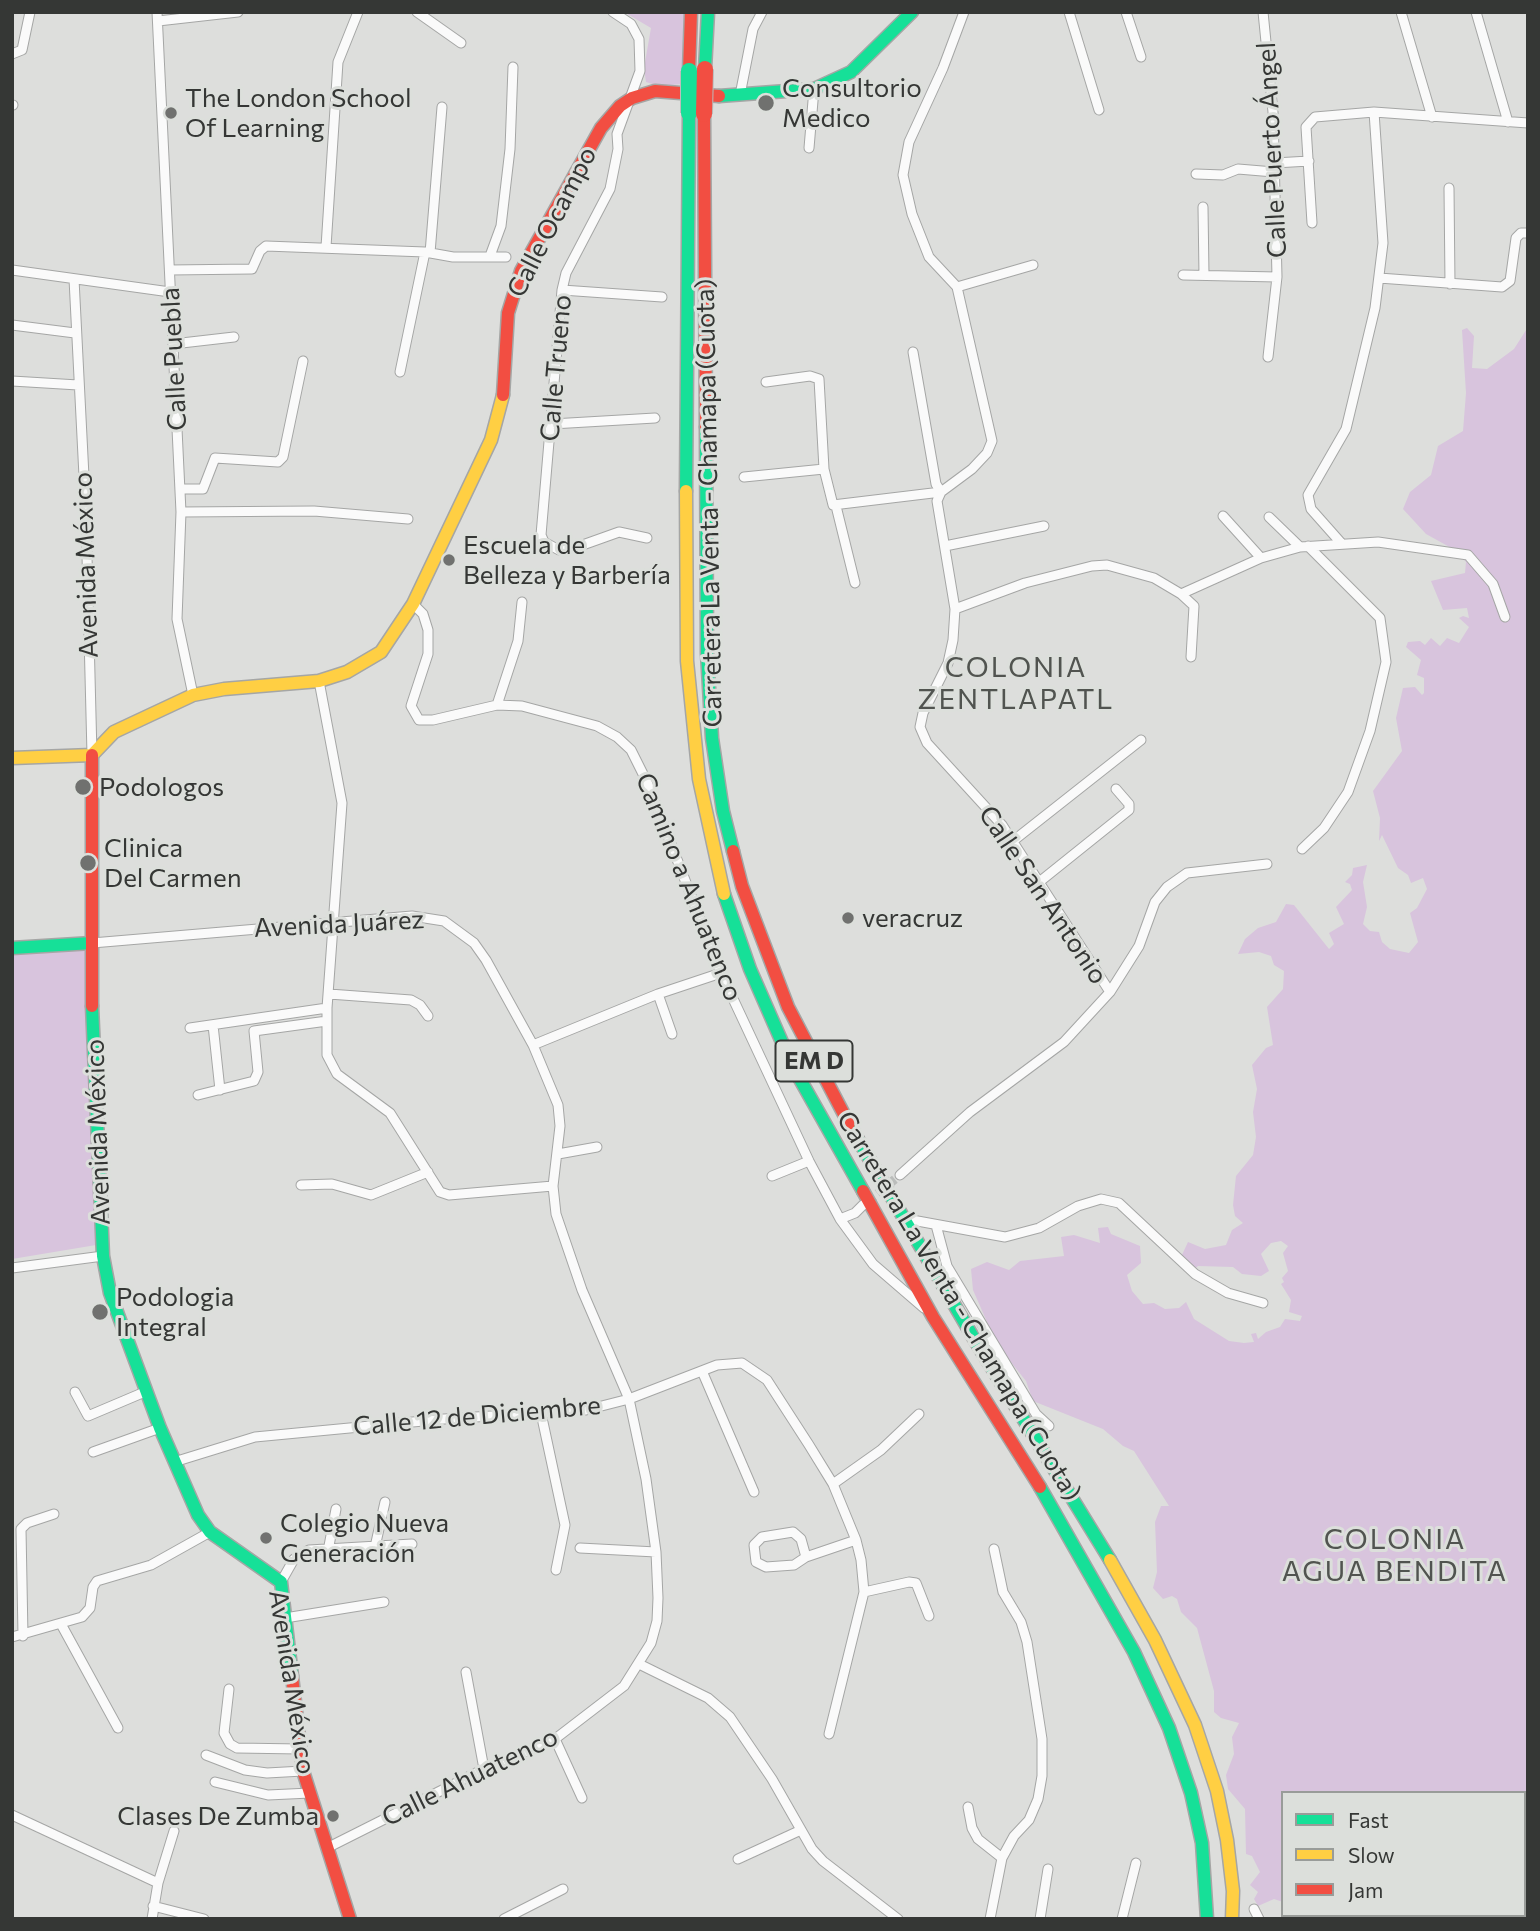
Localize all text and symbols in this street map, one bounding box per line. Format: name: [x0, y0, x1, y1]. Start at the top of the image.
street label: Calle Puerto Ángel: [1251, 41, 1293, 259]
place label: Consultorio Medico: [782, 72, 922, 134]
place label: The London School Of Learning: [185, 82, 412, 144]
marker: Consultorio Medico: [756, 93, 776, 113]
marker: The London School Of Learning: [163, 105, 179, 121]
street label: Calle Ocampo: [501, 142, 603, 302]
street label: Carretera La Venta - Chamapa (Cuota): [689, 278, 729, 728]
street label: Calle Puebla: [155, 287, 193, 431]
street label: Calle Trueno: [534, 293, 578, 443]
street label: Avenida México: [67, 471, 105, 659]
place label: Escuela de Belleza y Barbería: [463, 529, 671, 590]
marker: Escuela de Belleza y Barbería: [441, 552, 457, 568]
district label: COLONIA ZENTLAPATL: [919, 651, 1113, 717]
street label: Camino a Ahuatenco: [629, 768, 749, 1006]
place label: Podologos: [99, 771, 224, 803]
marker: Podologos: [73, 777, 93, 797]
street label: Calle San Antonio: [972, 800, 1114, 990]
place label: Clinica Del Carmen: [104, 832, 242, 894]
marker: Clinica Del Carmen: [78, 853, 98, 873]
place label: veracruz: [862, 902, 963, 934]
street label: Avenida Juárez: [253, 904, 425, 944]
marker: veracruz: [840, 910, 856, 926]
street label: Avenida México: [79, 1038, 117, 1226]
road number: EM D: [776, 1041, 852, 1082]
street label: Carretera La Venta - Chamapa (Cuota): [830, 1106, 1088, 1506]
place label: Podologia Integral: [116, 1281, 234, 1342]
marker: Podologia Integral: [90, 1302, 110, 1322]
street label: Calle 12 de Diciembre: [352, 1390, 602, 1442]
place label: Colegio Nueva Generación: [280, 1507, 449, 1568]
district label: COLONIA AGUA BENDITA: [1283, 1523, 1507, 1589]
marker: Colegio Nueva Generación: [258, 1530, 274, 1546]
street label: Avenida México: [262, 1588, 322, 1776]
street label: Calle Ahuatenco: [377, 1721, 563, 1833]
legend: [1281, 1791, 1526, 1917]
place label: Clases De Zumba: [117, 1800, 319, 1832]
text: Fast: [1348, 1807, 1389, 1832]
marker: Clases De Zumba: [325, 1808, 341, 1824]
text: Slow: [1348, 1842, 1395, 1867]
text: Jam: [1348, 1877, 1383, 1902]

